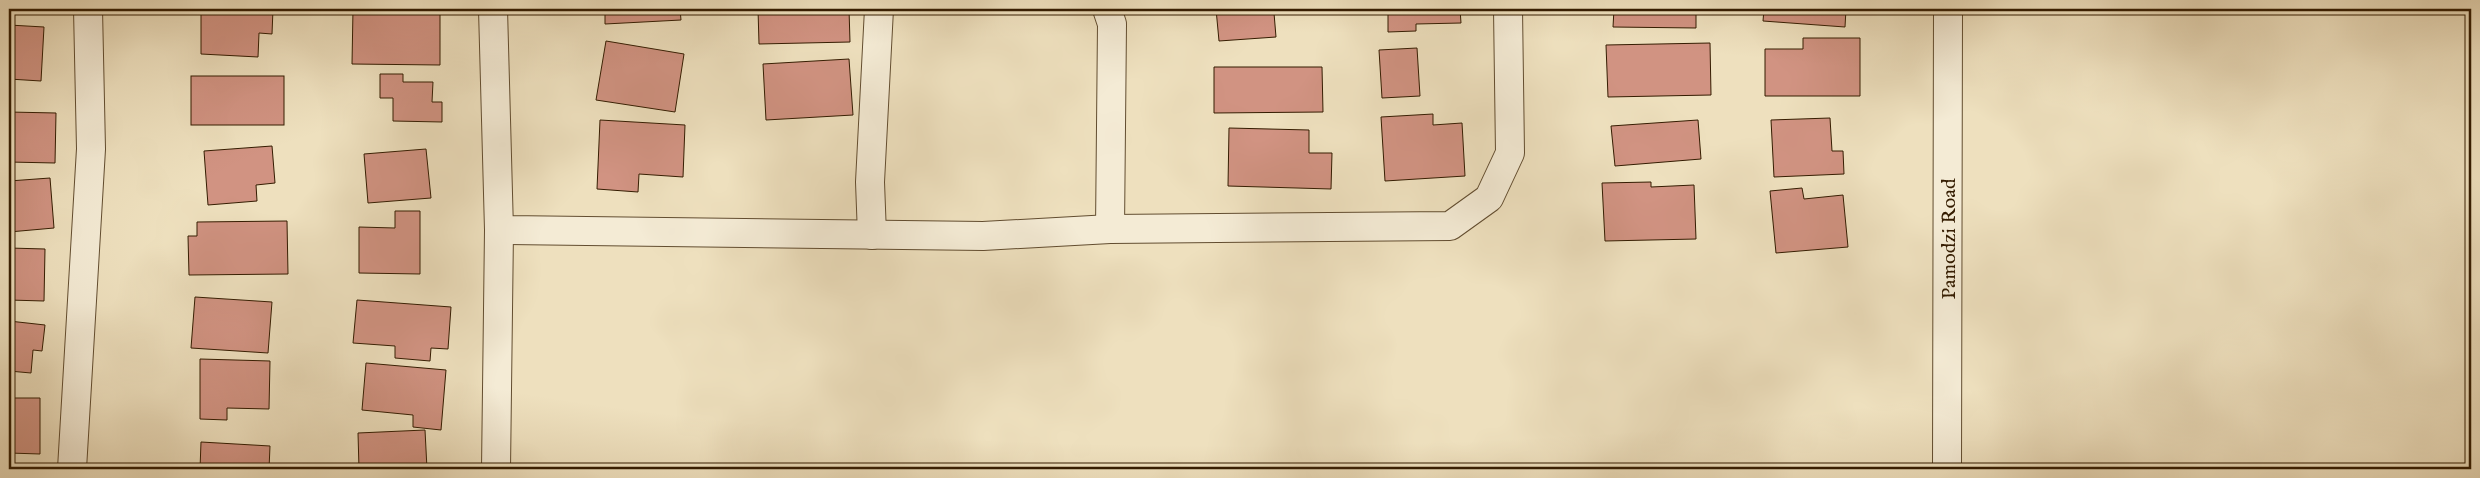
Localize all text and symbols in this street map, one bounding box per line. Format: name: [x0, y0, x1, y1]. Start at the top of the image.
street label: Pamodzi Road: [1937, 178, 1962, 300]

